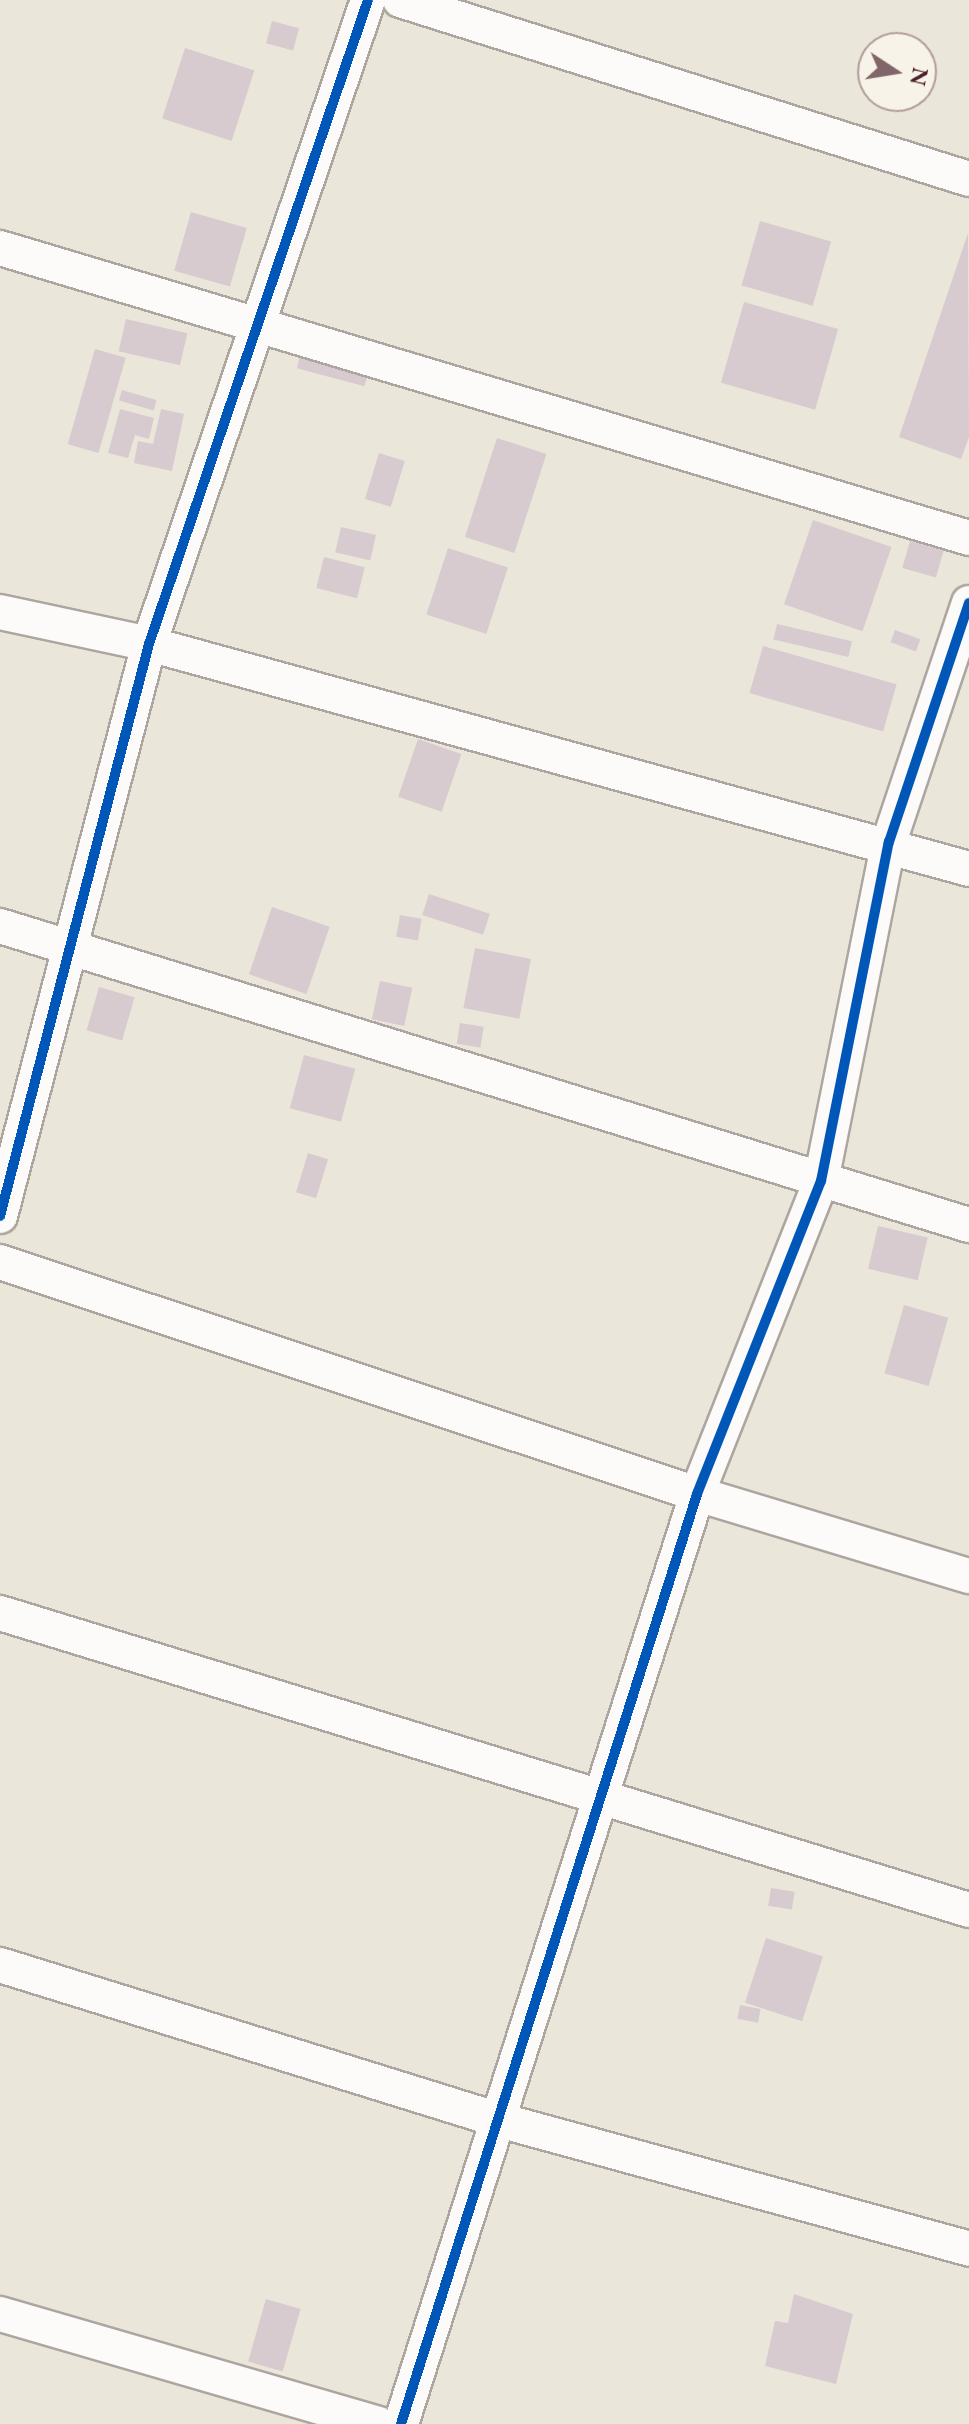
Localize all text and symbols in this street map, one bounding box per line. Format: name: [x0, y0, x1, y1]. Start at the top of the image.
north arrow: [857, 32, 937, 112]
text: N: [903, 65, 935, 88]

